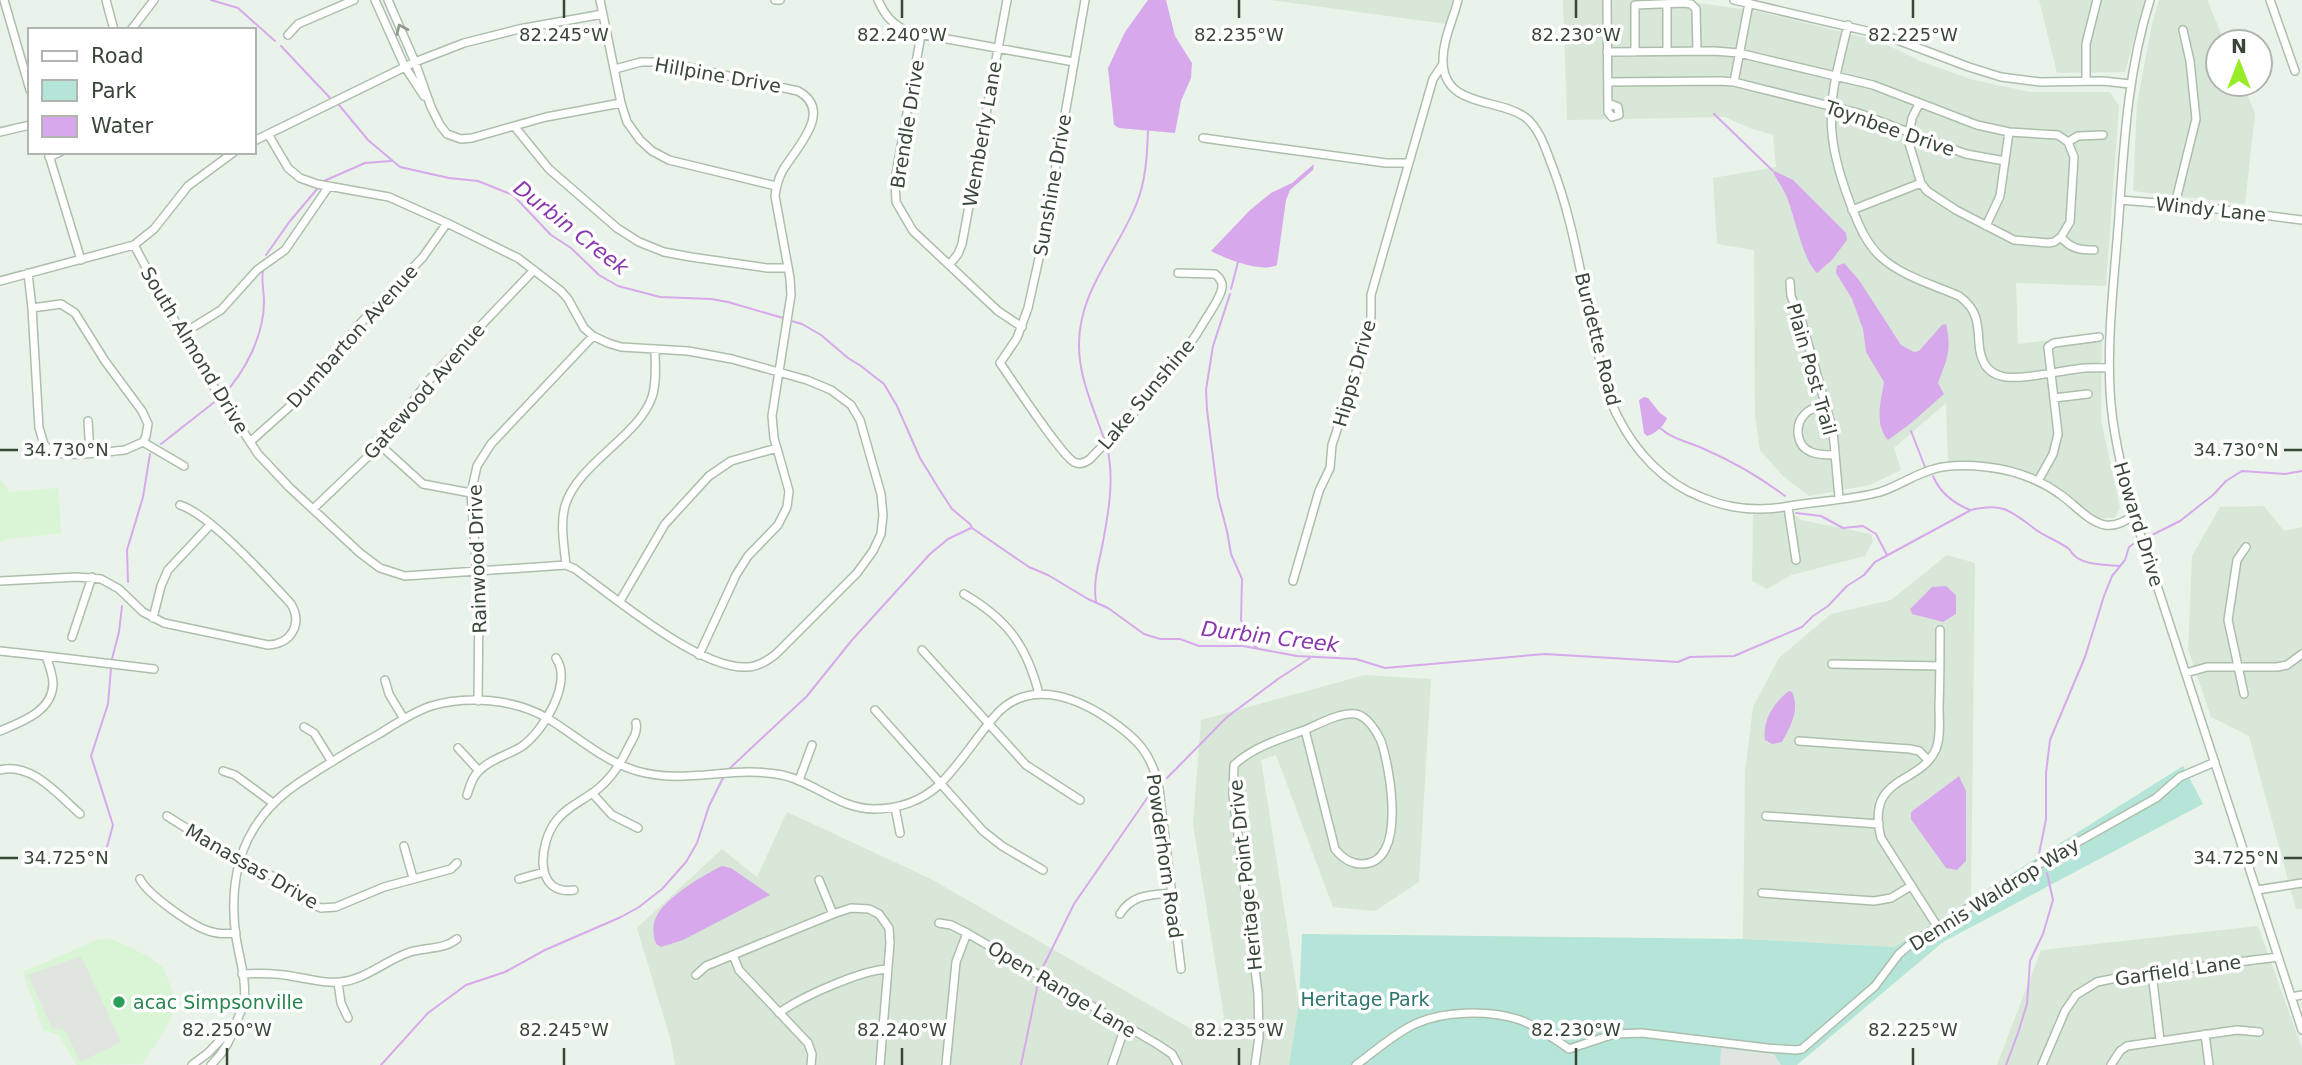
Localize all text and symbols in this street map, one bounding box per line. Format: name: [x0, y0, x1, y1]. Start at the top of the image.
one-way arrow: [395, 24, 409, 36]
text: 82.245°W: [519, 24, 609, 45]
text: 82.240°W: [857, 24, 947, 45]
text: 82.235°W: [1194, 24, 1284, 45]
text: 82.230°W: [1531, 24, 1621, 45]
text: 82.225°W: [1868, 24, 1958, 45]
legend: [28, 28, 256, 154]
north arrow: [2204, 28, 2274, 98]
text: N: [2231, 35, 2247, 57]
text: Road: [91, 44, 144, 68]
street label: Hillpine Drive: [653, 53, 783, 97]
street label: Brendle Drive: [886, 58, 928, 190]
street label: Wemberly Lane: [958, 59, 1006, 209]
text: Park: [91, 79, 137, 103]
street label: Toynbee Drive: [1821, 95, 1958, 160]
street label: Sunshine Drive: [1029, 112, 1075, 258]
text: Water: [91, 114, 153, 138]
water label: Durbin Creek: [509, 176, 634, 281]
street label: Windy Lane: [2155, 192, 2267, 226]
street label: Dumbarton Avenue: [282, 260, 422, 412]
street label: South Almond Drive: [137, 263, 253, 437]
street label: Burdette Road: [1571, 270, 1625, 408]
street label: Plain Post Trail: [1783, 300, 1841, 438]
street label: Hipps Drive: [1328, 317, 1380, 429]
street label: Gatewood Avenue: [359, 319, 489, 463]
street label: Lake Sunshine: [1093, 334, 1199, 454]
text: 34.730°N: [23, 439, 109, 460]
text: 34.730°N: [2193, 439, 2279, 460]
street label: Howard Drive: [2110, 459, 2168, 589]
street label: Rainwood Drive: [463, 484, 491, 634]
water label: Durbin Creek: [1200, 617, 1341, 657]
street label: Powderhorn Road: [1143, 772, 1187, 940]
street label: Heritage Point Drive: [1224, 778, 1266, 972]
street label: Manassas Drive: [182, 819, 322, 913]
street label: Dennis Waldrop Way: [1905, 833, 2083, 955]
text: 34.725°N: [23, 847, 109, 868]
text: 34.725°N: [2193, 847, 2279, 868]
street label: Open Range Lane: [984, 936, 1140, 1042]
street label: Garfield Lane: [2113, 950, 2243, 990]
park label: Heritage Park: [1300, 988, 1430, 1010]
place label: acac Simpsonville: [133, 991, 303, 1013]
marker: acac Simpsonville: [111, 994, 127, 1010]
text: 82.250°W: [182, 1019, 272, 1040]
text: 82.245°W: [519, 1019, 609, 1040]
text: 82.240°W: [857, 1019, 947, 1040]
text: 82.235°W: [1194, 1019, 1284, 1040]
text: 82.230°W: [1531, 1019, 1621, 1040]
text: 82.225°W: [1868, 1019, 1958, 1040]

